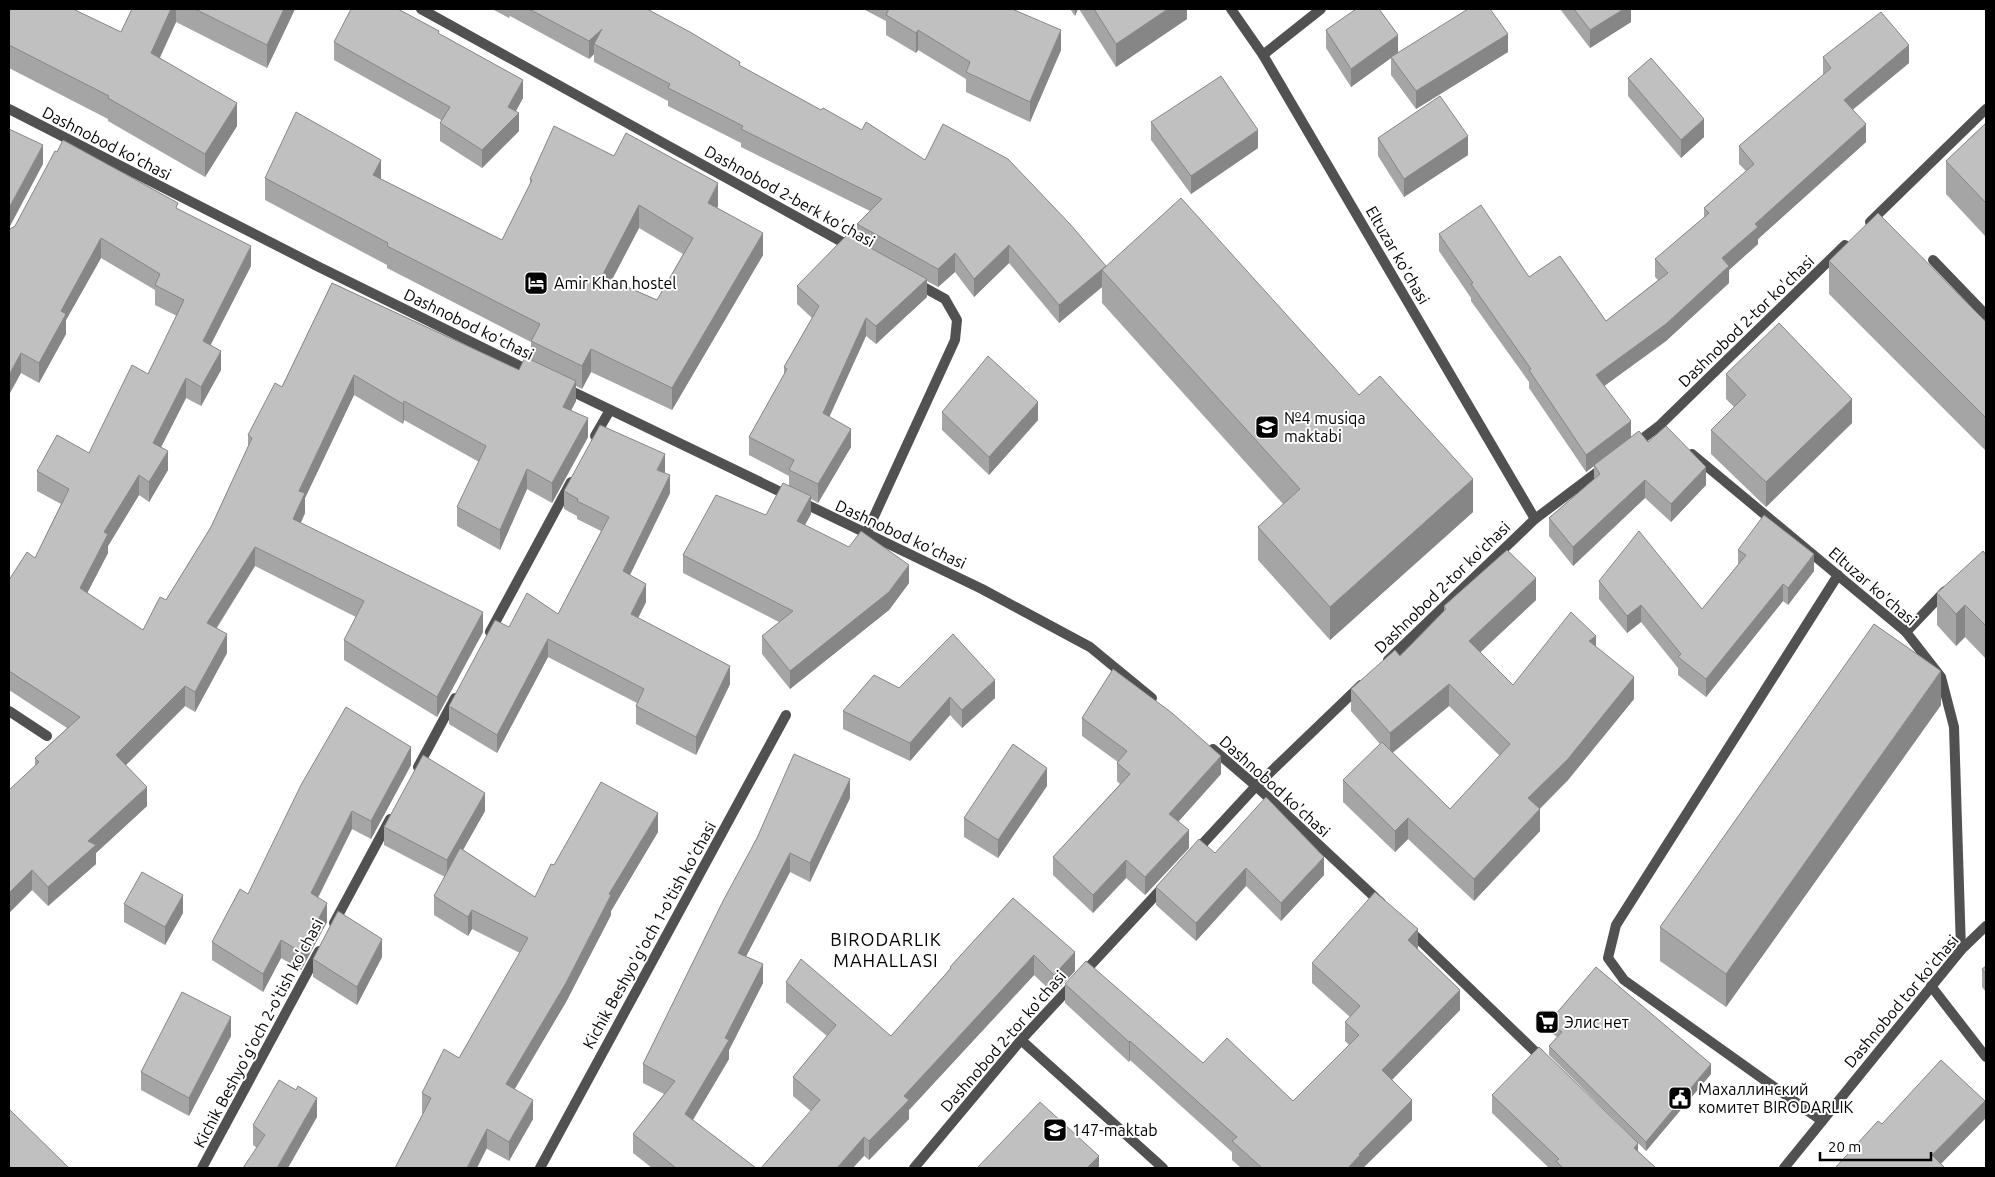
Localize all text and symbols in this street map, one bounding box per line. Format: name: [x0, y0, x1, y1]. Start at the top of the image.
street label: Dashnobod ko'chasi: [40, 103, 174, 183]
street label: Dashnobod 2-berk ko'chasi: [702, 142, 878, 250]
street label: Eltuzar ko'chasi: [1363, 203, 1433, 307]
street label: Dashnobod 2-tor ko'chasi: [1675, 252, 1817, 390]
hotel icon: Amir Khan hostel: [523, 270, 549, 296]
place label: Amir Khan hostel: [554, 274, 676, 292]
street label: Dashnobod ko'chasi: [401, 285, 537, 363]
place label: №4 musiqa maktabi: [1284, 409, 1366, 445]
school or university icon: №4 musiqa maktabi: [1254, 414, 1280, 440]
street label: Dashnobod ko'chasi: [833, 496, 969, 572]
street label: Dashnobod 2-tor ko'chasi: [1371, 518, 1513, 656]
street label: Eltuzar ko'chasi: [1826, 543, 1920, 629]
street label: Dashnobod ko'chasi: [1216, 732, 1334, 840]
street label: Kichik Beshyo'g'och 1-o'tish ko'chasi: [579, 818, 719, 1052]
street label: Kichik Beshyo'g'och 2-o'tish ko'chasi: [190, 915, 326, 1151]
district label: BIRODARLIK MAHALLASI: [830, 929, 942, 970]
street label: Dashnobod tor ko'chasi: [1840, 931, 1962, 1071]
street label: Dashnobod 2-tor ko'chasi: [937, 967, 1069, 1115]
supermarket icon: Элис нет: [1534, 1009, 1560, 1035]
place label: Элис нет: [1564, 1013, 1629, 1031]
place label: Махаллинский комитет BIRODARLIK: [1698, 1080, 1853, 1116]
public building icon: Махаллинский комитет BIRODARLIK: [1667, 1085, 1693, 1111]
school or university icon: 147-maktab: [1042, 1117, 1068, 1143]
place label: 147-maktab: [1072, 1121, 1158, 1139]
scale bar: [1820, 1130, 1931, 1162]
text: 20 m: [1828, 1138, 1861, 1155]

